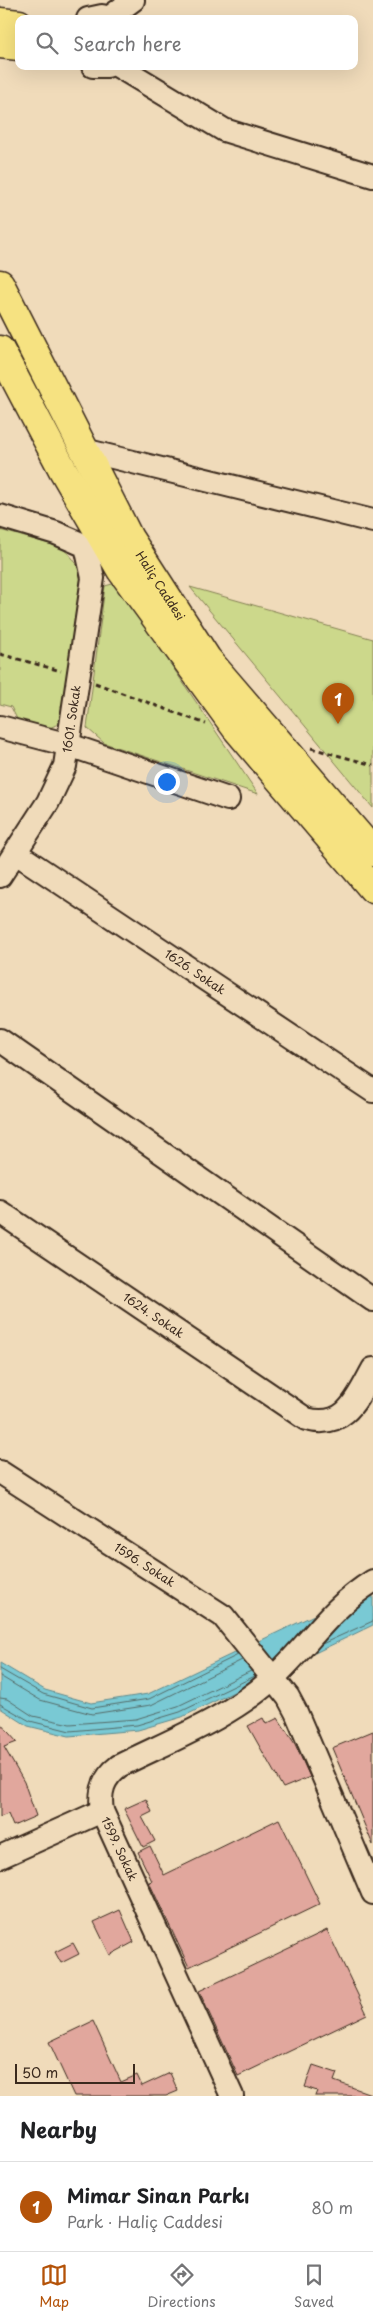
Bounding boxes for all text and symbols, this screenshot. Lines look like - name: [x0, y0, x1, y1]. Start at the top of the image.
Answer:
- search box: [15, 15, 358, 70]
- icon: search: [33, 29, 61, 57]
- text: Search here: [73, 29, 182, 57]
- street label: Haliç Caddesi: [132, 547, 190, 624]
- pin: 1: [322, 683, 354, 724]
- street label: 1601. Sokak: [57, 684, 85, 754]
- your location: [154, 769, 180, 795]
- street label: 1626. Sokak: [161, 944, 230, 999]
- street label: 1624. Sokak: [120, 1288, 188, 1342]
- street label: 1596. Sokak: [111, 1538, 179, 1591]
- street label: 1599. Sokak: [97, 1813, 143, 1884]
- scale bar: [15, 2061, 135, 2084]
- text: 50 m: [22, 2062, 58, 2083]
- text: Nearby: [20, 2113, 97, 2145]
- text: Mimar Sinan Parkı: [67, 2181, 249, 2209]
- text: 1: [32, 2195, 40, 2219]
- text: 80 m: [311, 2195, 353, 2219]
- text: Park · Haliç Caddesi: [67, 2209, 223, 2233]
- tab: Map: [39, 2261, 69, 2312]
- tab: Directions: [148, 2261, 216, 2312]
- tab: Saved: [294, 2261, 334, 2312]

